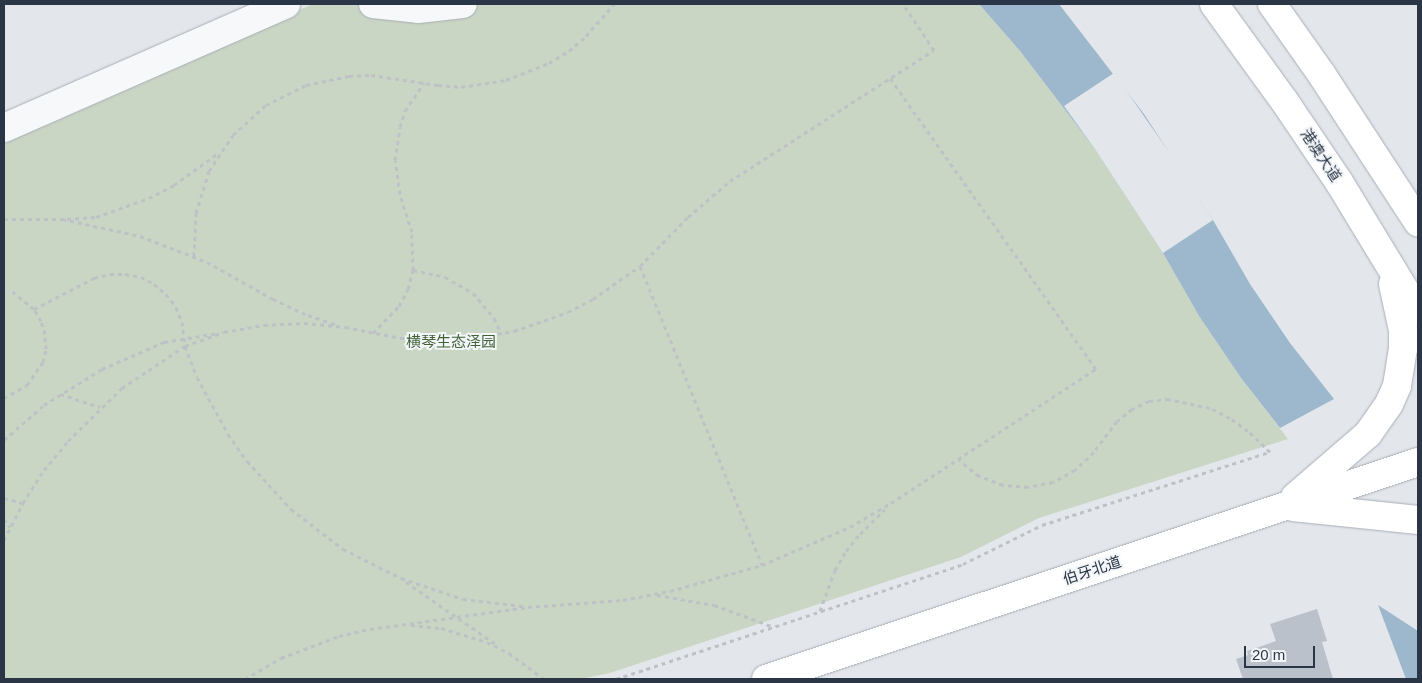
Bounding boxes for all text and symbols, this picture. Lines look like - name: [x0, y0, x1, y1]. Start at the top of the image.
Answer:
- street label: 港澳大道: [1297, 125, 1345, 185]
- park label: 横琴生态泽园: [406, 333, 496, 351]
- street label: 伯牙北道: [1061, 552, 1123, 588]
- scale bar: [1247, 636, 1318, 668]
- text: 20 m: [1252, 646, 1285, 663]

